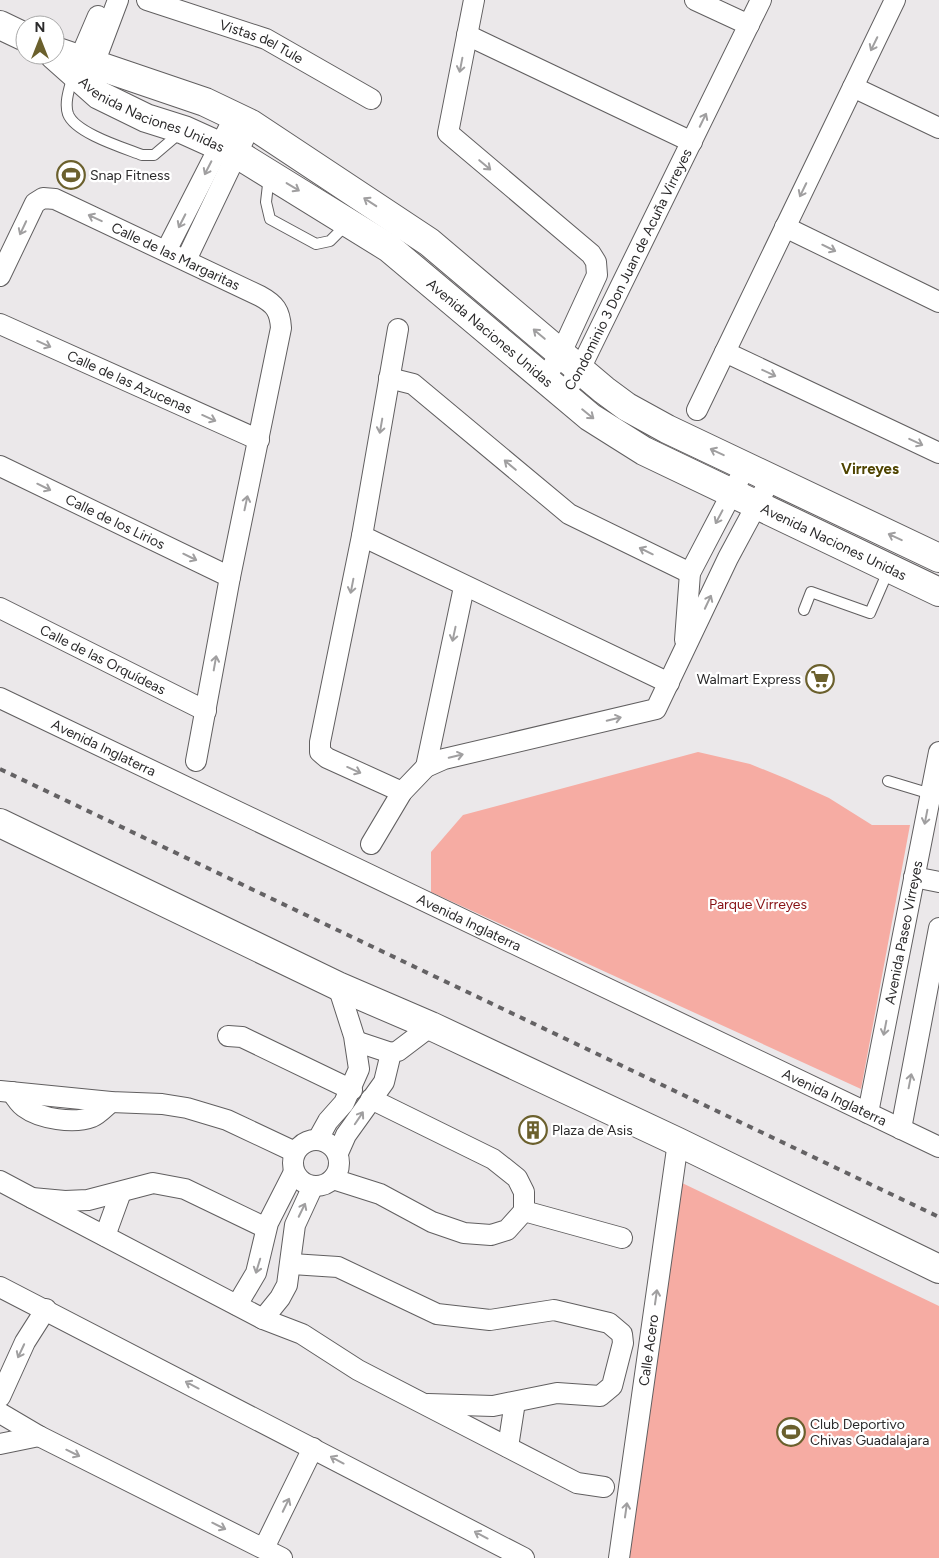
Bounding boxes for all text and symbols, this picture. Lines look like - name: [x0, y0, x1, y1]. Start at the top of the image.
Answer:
- north arrow: [15, 15, 65, 65]
- street label: Vistas del Tule: [218, 16, 307, 67]
- text: N: [35, 19, 45, 36]
- one-way arrow: [868, 36, 878, 51]
- one-way arrow: [456, 57, 466, 73]
- street label: Avenida Naciones Unidas: [76, 73, 227, 156]
- one-way arrow: [698, 113, 708, 128]
- street label: Condominio 3 Don Juan de Acuña Virreyes: [561, 146, 695, 393]
- one-way arrow: [479, 159, 492, 170]
- sports icon: Snap Fitness: [56, 160, 86, 190]
- one-way arrow: [203, 160, 212, 175]
- place label: Snap Fitness: [90, 167, 170, 184]
- one-way arrow: [286, 182, 300, 192]
- one-way arrow: [798, 182, 807, 197]
- one-way arrow: [363, 197, 377, 207]
- one-way arrow: [88, 213, 103, 222]
- one-way arrow: [177, 213, 186, 228]
- street label: Calle de las Margaritas: [109, 218, 243, 294]
- one-way arrow: [18, 220, 27, 235]
- one-way arrow: [821, 244, 836, 253]
- street label: Avenida Naciones Unidas: [423, 275, 556, 391]
- one-way arrow: [532, 329, 545, 340]
- one-way arrow: [36, 339, 51, 349]
- street label: Calle de las Azucenas: [65, 347, 195, 417]
- one-way arrow: [761, 369, 776, 378]
- one-way arrow: [581, 409, 594, 420]
- one-way arrow: [201, 413, 216, 423]
- one-way arrow: [375, 417, 385, 433]
- one-way arrow: [908, 438, 923, 448]
- one-way arrow: [710, 447, 725, 457]
- one-way arrow: [503, 459, 516, 470]
- district label: Virreyes: [841, 460, 899, 478]
- one-way arrow: [36, 483, 51, 492]
- street label: Calle de los Lirios: [63, 490, 168, 553]
- one-way arrow: [242, 495, 251, 511]
- street label: Avenida Naciones Unidas: [758, 500, 909, 584]
- one-way arrow: [714, 510, 724, 525]
- one-way arrow: [888, 532, 903, 541]
- one-way arrow: [639, 546, 654, 556]
- one-way arrow: [182, 553, 197, 563]
- one-way arrow: [347, 577, 356, 593]
- one-way arrow: [703, 595, 713, 610]
- street label: Calle de las Orquídeas: [37, 621, 169, 698]
- one-way arrow: [449, 626, 458, 642]
- one-way arrow: [211, 655, 220, 671]
- supermarket icon: Walmart Express: [805, 664, 835, 694]
- place label: Walmart Express: [697, 671, 801, 688]
- one-way arrow: [606, 714, 622, 723]
- street label: Avenida Inglaterra: [49, 715, 159, 780]
- one-way arrow: [447, 751, 463, 760]
- one-way arrow: [346, 766, 361, 776]
- one-way arrow: [921, 808, 931, 824]
- street label: Avenida Paseo Virreyes: [881, 859, 926, 1006]
- street label: Avenida Inglaterra: [414, 890, 524, 954]
- park label: Parque Virreyes: [709, 896, 807, 913]
- one-way arrow: [880, 1019, 889, 1035]
- street label: Avenida Inglaterra: [780, 1065, 889, 1129]
- one-way arrow: [906, 1073, 916, 1089]
- one-way arrow: [354, 1111, 364, 1125]
- building icon: Plaza de Asis: [518, 1115, 548, 1145]
- place label: Plaza de Asis: [552, 1122, 633, 1139]
- one-way arrow: [298, 1203, 307, 1218]
- one-way arrow: [253, 1257, 263, 1273]
- one-way arrow: [652, 1289, 662, 1305]
- street label: Calle Acero: [635, 1313, 662, 1387]
- one-way arrow: [16, 1343, 26, 1358]
- one-way arrow: [185, 1380, 200, 1390]
- place label: Club Deportivo Chivas Guadalajara: [810, 1416, 929, 1449]
- sports icon: Club Deportivo Chivas Guadalajara: [776, 1417, 806, 1447]
- one-way arrow: [65, 1449, 80, 1458]
- one-way arrow: [329, 1455, 344, 1465]
- one-way arrow: [281, 1497, 291, 1512]
- one-way arrow: [621, 1502, 631, 1518]
- one-way arrow: [211, 1521, 226, 1531]
- one-way arrow: [474, 1530, 488, 1540]

